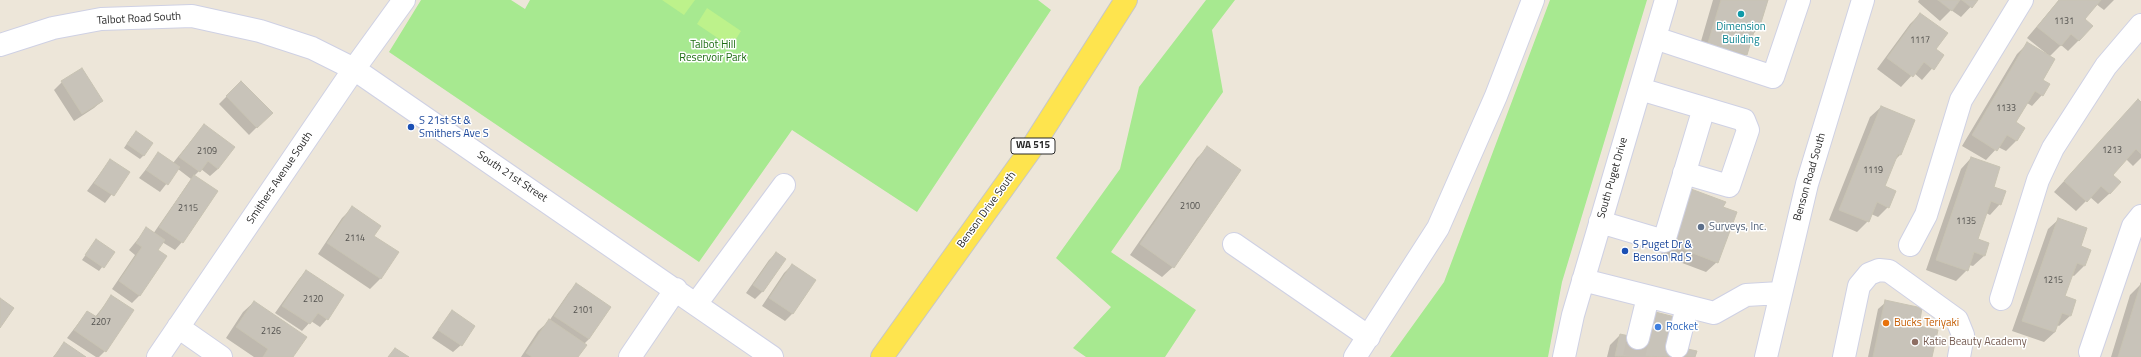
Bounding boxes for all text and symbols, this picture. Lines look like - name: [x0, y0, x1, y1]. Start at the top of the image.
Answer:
- marker: Dimension Building: [1736, 9, 1746, 19]
- street label: Talbot Road South: [97, 10, 181, 28]
- house number: 1131: [2054, 17, 2074, 27]
- place label: Dimension Building: [1716, 20, 1766, 46]
- house number: 1117: [1910, 36, 1930, 46]
- park label: Talbot Hill Reservoir Park: [679, 38, 747, 64]
- house number: 1133: [1996, 104, 2016, 114]
- place label: S 21st St & Smithers Ave S: [419, 114, 489, 140]
- marker: S 21st St & Smithers Ave S: [406, 122, 416, 132]
- street label: Smithers Avenue South: [244, 129, 316, 227]
- street label: Benson Road South: [1791, 131, 1829, 223]
- street label: South Puget Drive: [1595, 136, 1631, 220]
- road number: WA 515: [1011, 138, 1055, 154]
- house number: 1213: [2102, 146, 2122, 156]
- house number: 2109: [197, 147, 217, 157]
- street label: South 21st Street: [474, 149, 550, 205]
- house number: 1119: [1863, 166, 1883, 176]
- street label: Benson Drive South: [955, 169, 1019, 251]
- house number: 2100: [1180, 202, 1200, 212]
- house number: 2115: [178, 204, 198, 214]
- house number: 1135: [1956, 217, 1976, 227]
- place label: Surveys, Inc.: [1709, 220, 1766, 234]
- marker: Surveys, Inc.: [1696, 222, 1706, 232]
- house number: 2114: [345, 234, 365, 244]
- place label: S Puget Dr & Benson Rd S: [1633, 238, 1692, 264]
- marker: S Puget Dr & Benson Rd S: [1620, 246, 1630, 256]
- house number: 1215: [2043, 276, 2063, 286]
- house number: 2120: [303, 295, 323, 305]
- house number: 2101: [573, 306, 593, 316]
- place label: Bucks Teriyaki: [1894, 316, 1959, 330]
- house number: 2207: [91, 318, 111, 328]
- marker: Bucks Teriyaki: [1881, 318, 1891, 328]
- place label: Rocket: [1666, 320, 1698, 334]
- marker: Rocket: [1653, 322, 1663, 332]
- house number: 2126: [261, 327, 281, 337]
- place label: Katie Beauty Academy: [1923, 335, 2027, 349]
- marker: Katie Beauty Academy: [1910, 337, 1920, 347]

